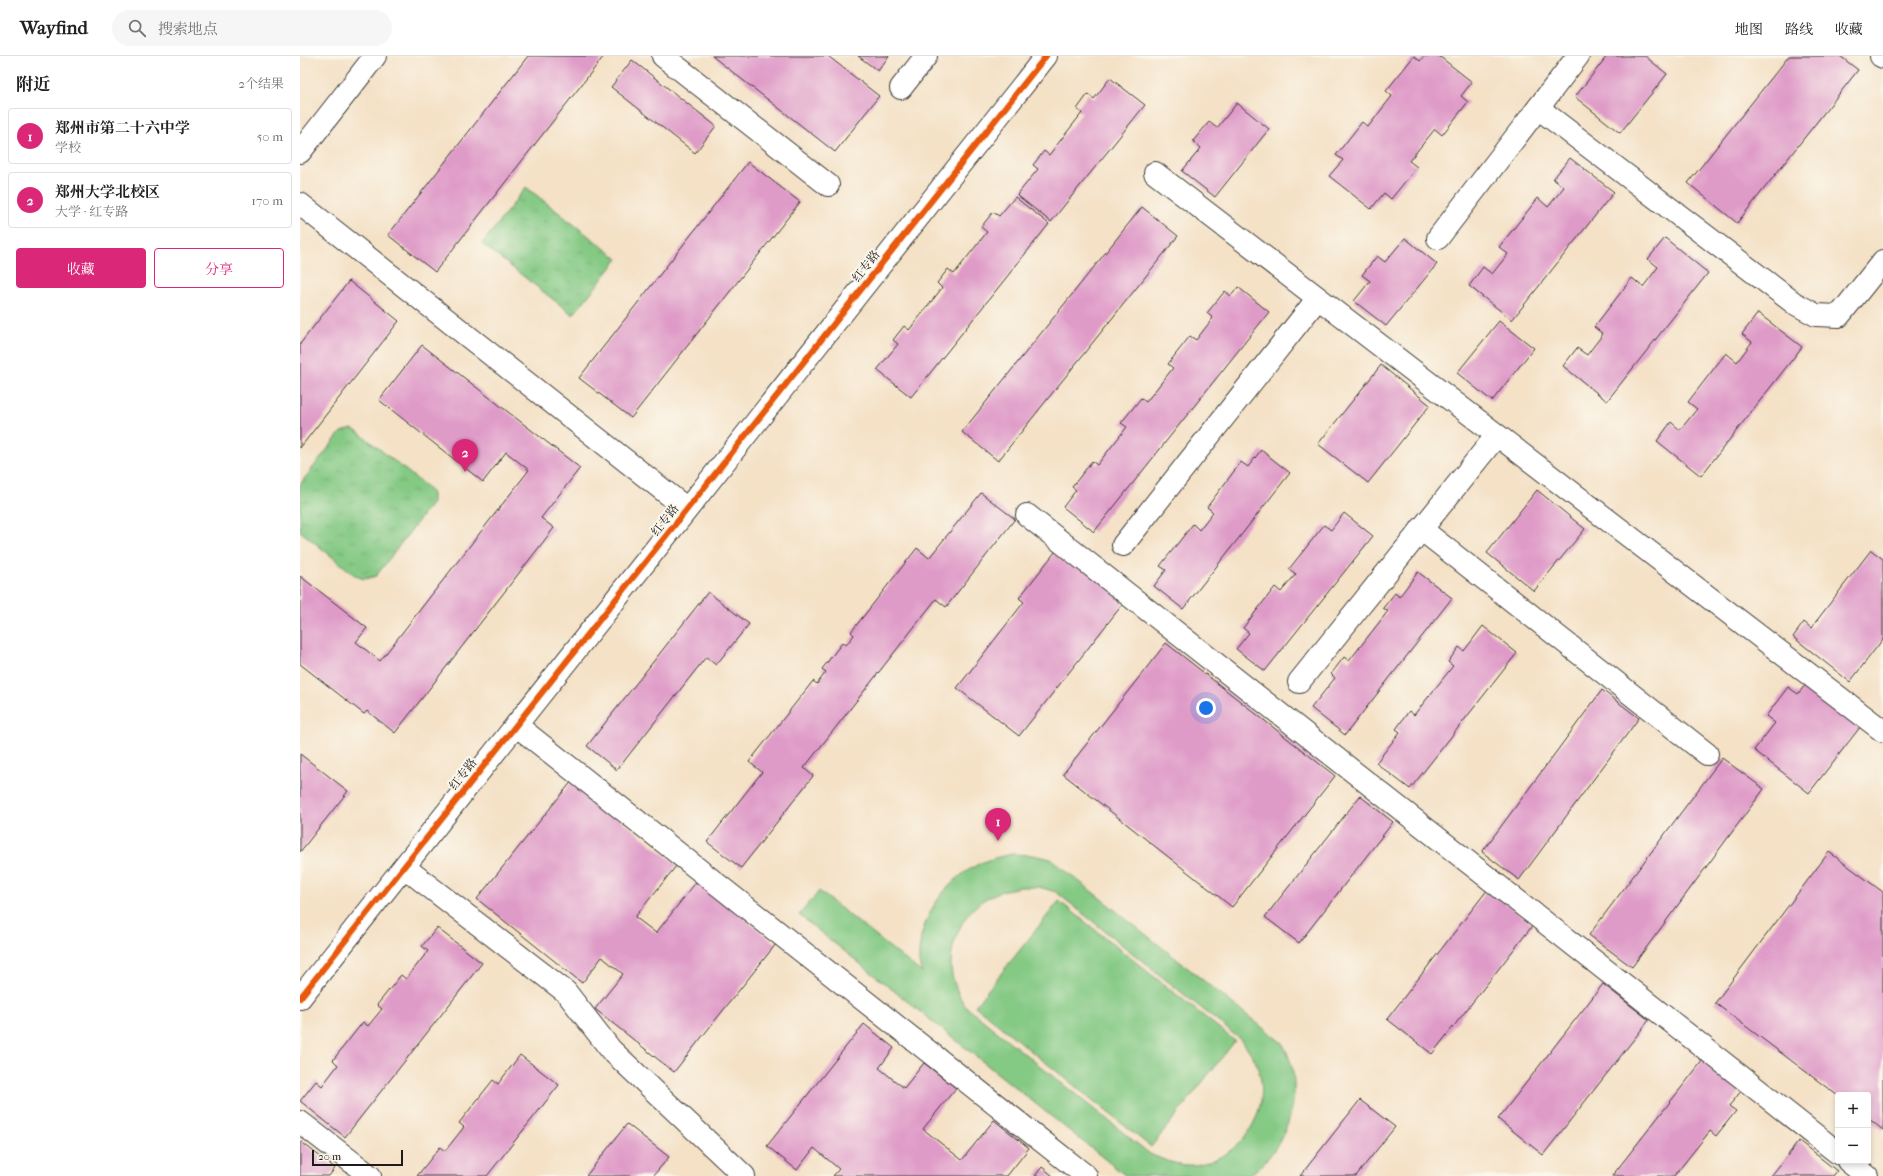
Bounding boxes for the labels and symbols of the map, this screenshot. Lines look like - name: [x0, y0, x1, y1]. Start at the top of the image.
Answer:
- street label: 红专路: [849, 248, 883, 284]
- pin: 2: [452, 439, 478, 472]
- street label: 红专路: [648, 502, 682, 538]
- your location: [1196, 698, 1216, 718]
- street label: 红专路: [446, 756, 480, 792]
- pin: 1: [985, 808, 1011, 841]
- scale bar: [312, 1148, 403, 1167]

